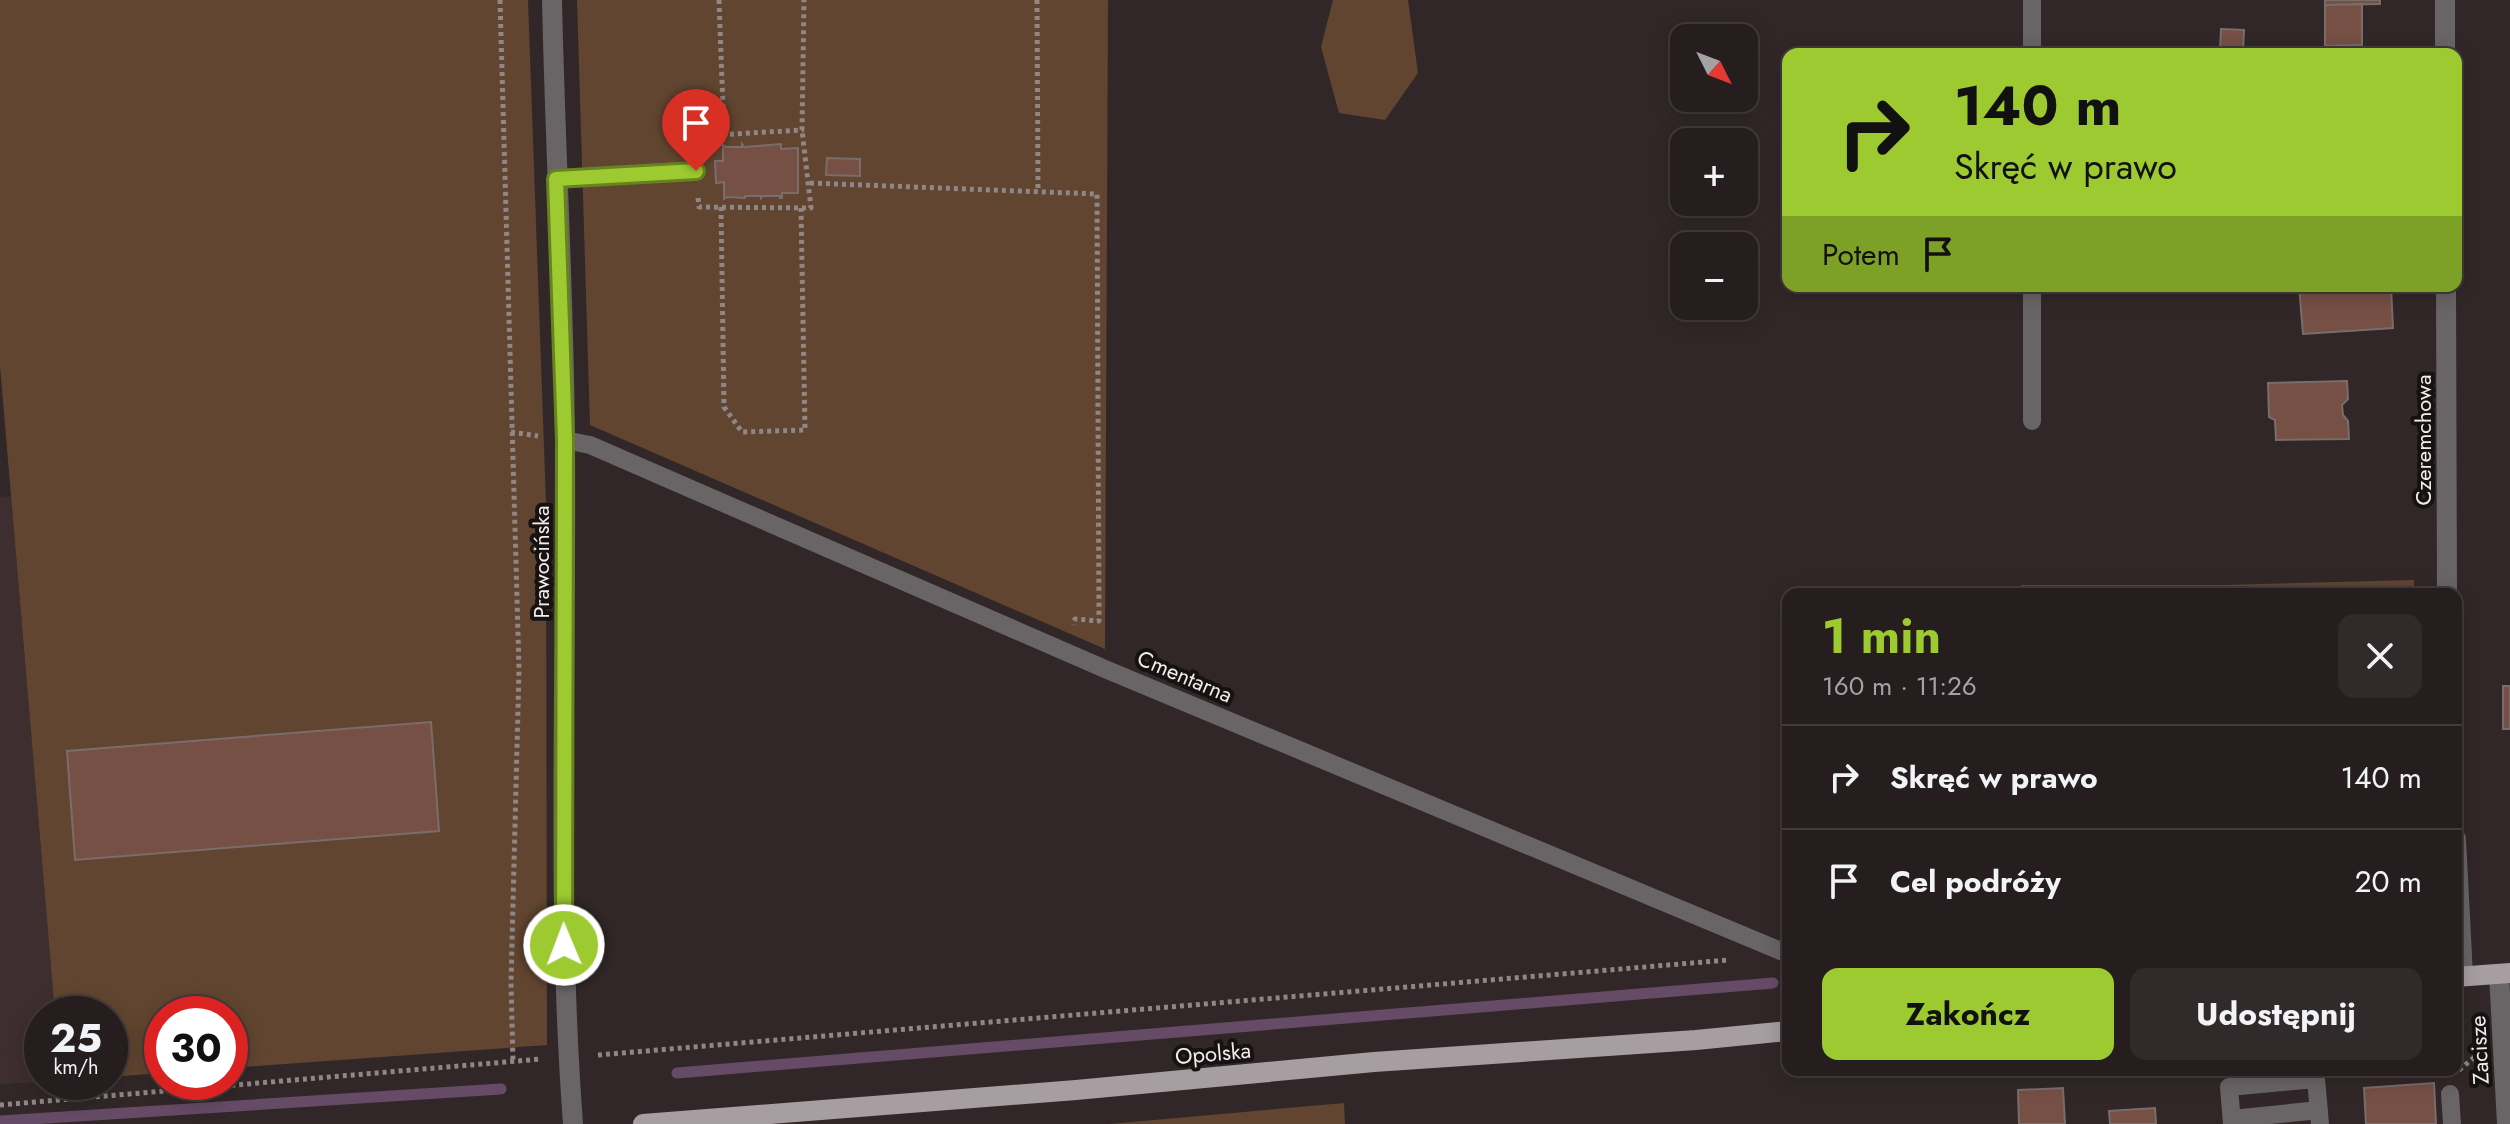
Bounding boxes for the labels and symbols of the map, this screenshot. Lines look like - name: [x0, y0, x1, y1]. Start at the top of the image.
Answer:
- north arrow: [1670, 24, 1758, 112]
- pin: [662, 89, 730, 171]
- street label: Czeremchowa: [2407, 374, 2439, 506]
- street label: Prawocińska: [525, 505, 557, 619]
- street label: Cmentarna: [1132, 642, 1238, 710]
- position arrow: [522, 903, 606, 987]
- speed limit sign: 30: [144, 996, 248, 1100]
- street label: Zacisze: [2461, 1015, 2497, 1085]
- street label: Opolska: [1174, 1034, 1252, 1072]

